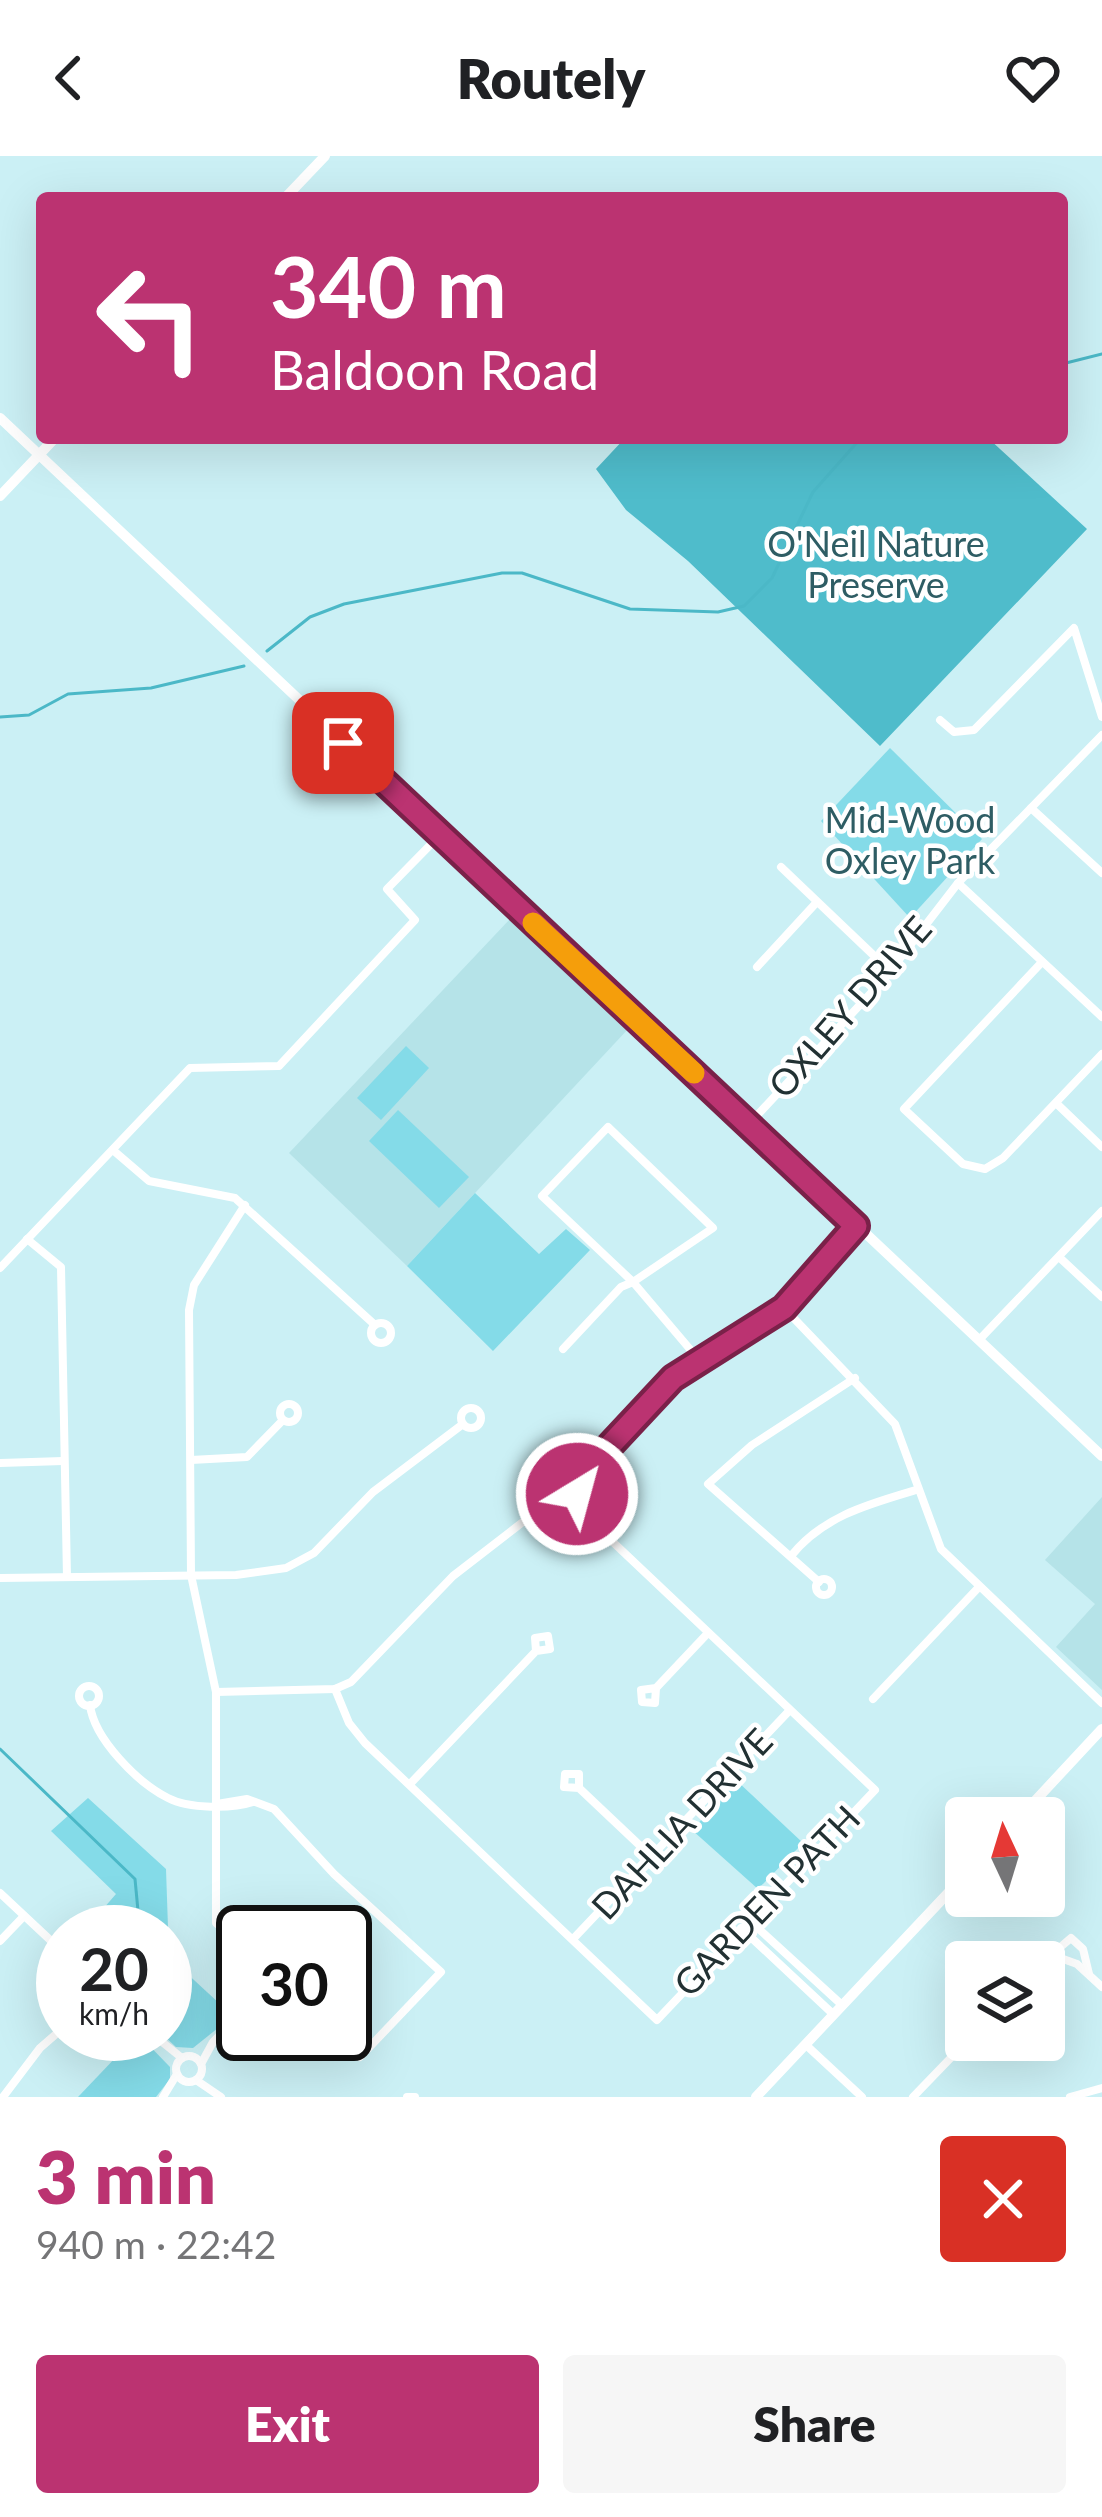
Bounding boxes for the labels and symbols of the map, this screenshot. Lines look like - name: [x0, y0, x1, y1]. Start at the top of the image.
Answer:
- park label: O'Neil Nature Preserve: [767, 521, 985, 606]
- pin: [292, 692, 394, 794]
- park label: Mid-Wood Oxley Park: [825, 797, 996, 882]
- street label: OXLEY DRIVE: [759, 907, 940, 1106]
- position arrow: [514, 1431, 640, 1557]
- street label: DAHLIA DRIVE: [582, 1719, 781, 1928]
- street label: GARDEN PATH: [664, 1796, 868, 2005]
- north arrow: [945, 1797, 1065, 1917]
- speed limit sign: 30: [216, 1905, 372, 2061]

